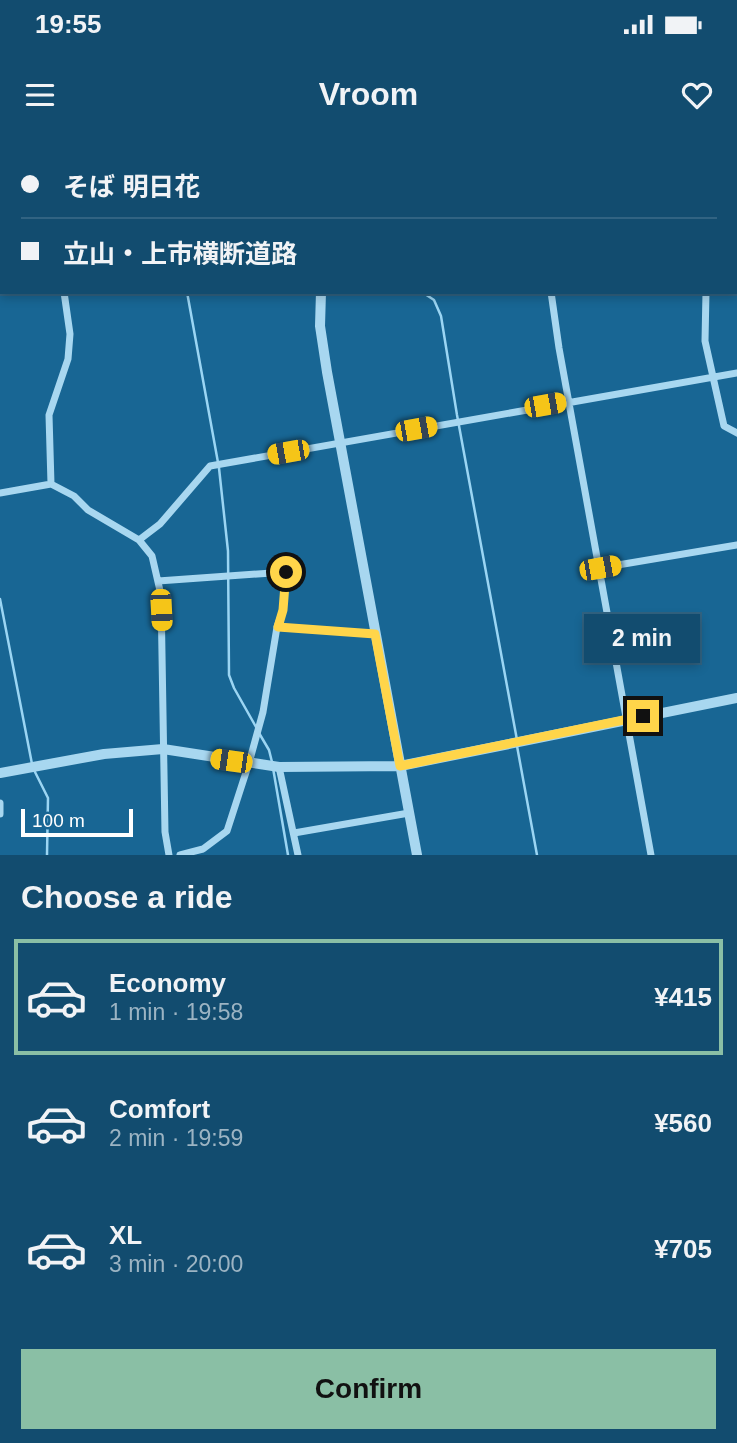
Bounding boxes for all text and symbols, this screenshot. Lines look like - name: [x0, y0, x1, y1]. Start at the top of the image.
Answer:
- text: 19:55: [35, 9, 102, 39]
- icon: menu: [21, 76, 59, 114]
- text: Vroom: [319, 76, 418, 112]
- icon: heart: [678, 76, 716, 114]
- text: そば 明日花: [63, 172, 200, 202]
- text: 立山・上市横断道路: [63, 239, 297, 269]
- car: [523, 391, 568, 419]
- car: [394, 415, 439, 443]
- car: [266, 438, 311, 466]
- car: [578, 554, 623, 582]
- route start: [270, 556, 302, 588]
- car: [150, 588, 173, 632]
- callout: 2 min: [585, 615, 701, 664]
- text: 2 min: [612, 625, 672, 651]
- route end: [627, 700, 659, 732]
- car: [209, 748, 254, 774]
- scale bar: [21, 806, 133, 838]
- text: 100 m: [32, 810, 85, 831]
- text: Choose a ride: [21, 879, 233, 915]
- icon: car: [25, 966, 88, 1029]
- text: Economy: [109, 968, 226, 998]
- text: ¥415: [654, 982, 712, 1012]
- text: 1 min · 19:58: [109, 999, 243, 1025]
- icon: car: [25, 1092, 88, 1155]
- text: Comfort: [109, 1094, 210, 1124]
- text: ¥560: [654, 1108, 712, 1138]
- text: 2 min · 19:59: [109, 1125, 243, 1151]
- icon: car: [25, 1218, 88, 1281]
- text: XL: [109, 1220, 142, 1250]
- text: ¥705: [654, 1234, 712, 1264]
- text: 3 min · 20:00: [109, 1251, 243, 1277]
- button: Confirm: [21, 1349, 716, 1429]

